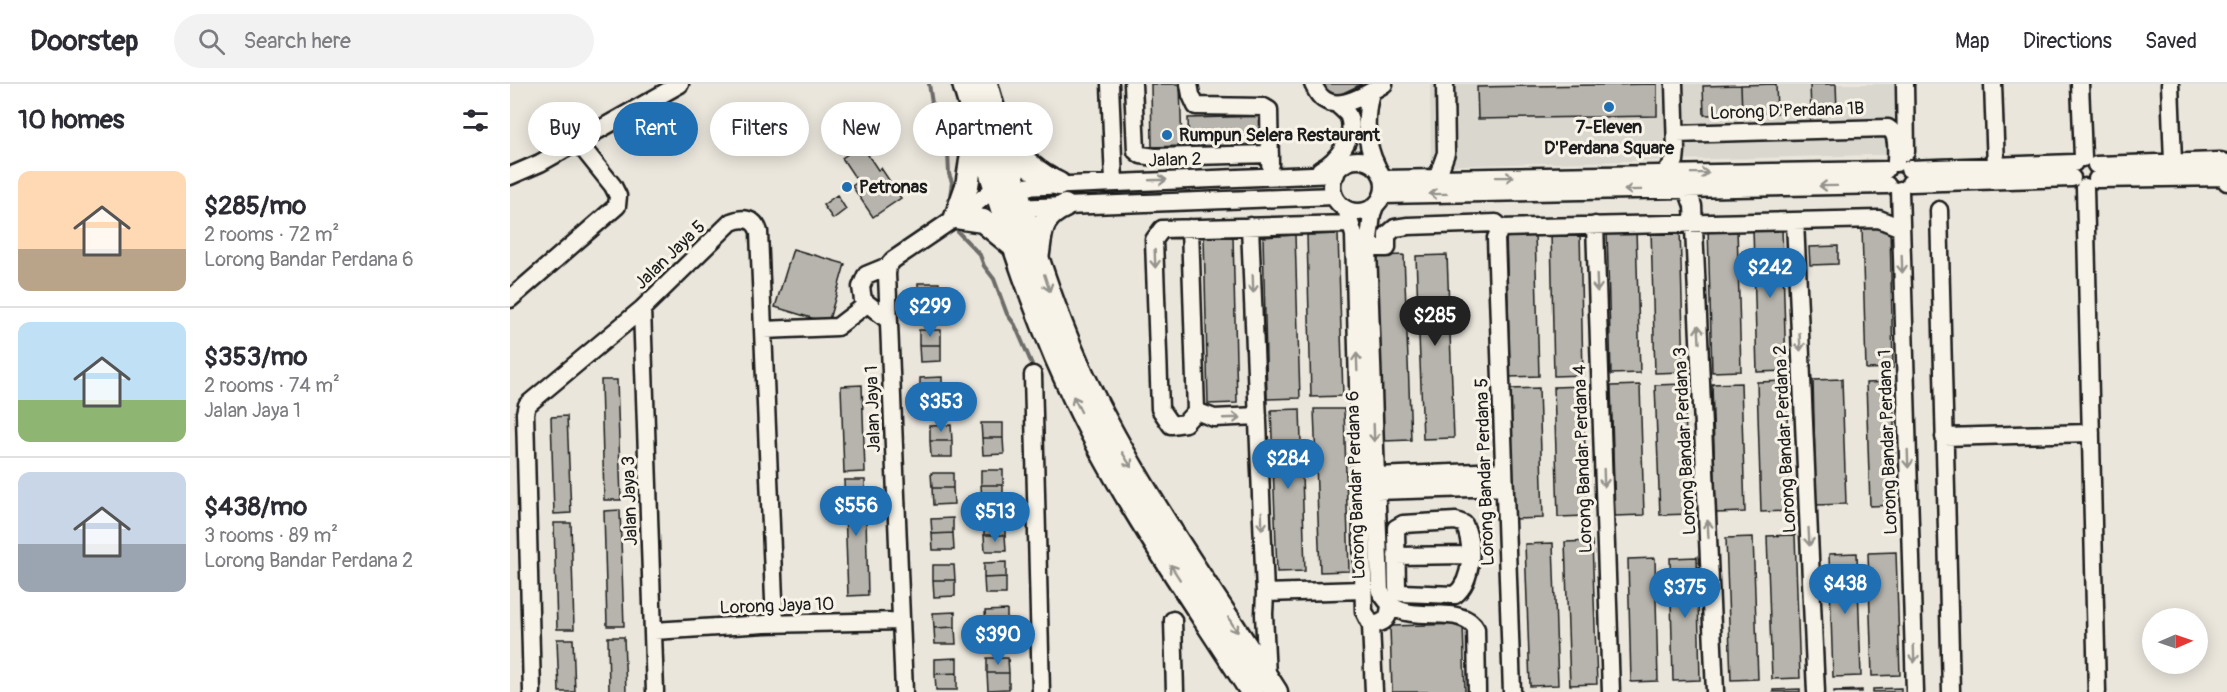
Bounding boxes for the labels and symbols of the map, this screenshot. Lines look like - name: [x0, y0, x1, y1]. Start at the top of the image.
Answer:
- street label: Lorong D'Perdana 1B: [1709, 97, 1865, 125]
- marker: 7-Eleven D'Perdana Square: [1602, 100, 1616, 114]
- place label: 7-Eleven D'Perdana Square: [1544, 116, 1675, 160]
- place label: Rumpun Selera Restaurant: [1179, 124, 1381, 147]
- marker: Rumpun Selera Restaurant: [1160, 128, 1174, 142]
- street label: Jalan 2: [1148, 148, 1202, 172]
- one-way arrow: [1689, 167, 1709, 179]
- one-way arrow: [1495, 171, 1515, 183]
- one-way arrow: [1148, 175, 1168, 186]
- place label: Petronas: [859, 176, 928, 199]
- marker: Petronas: [840, 180, 854, 194]
- one-way arrow: [1819, 180, 1839, 192]
- one-way arrow: [1624, 184, 1644, 195]
- one-way arrow: [1429, 188, 1449, 199]
- street label: Jalan Jaya 5: [630, 215, 710, 295]
- pin: $242: [1734, 248, 1806, 299]
- one-way arrow: [1149, 249, 1160, 269]
- one-way arrow: [1896, 253, 1908, 273]
- one-way arrow: [1591, 272, 1602, 292]
- one-way arrow: [1042, 273, 1053, 292]
- one-way arrow: [1247, 274, 1258, 294]
- pin: $299: [894, 287, 966, 338]
- pin: $285: [1399, 296, 1471, 347]
- one-way arrow: [1694, 324, 1705, 344]
- one-way arrow: [1795, 332, 1806, 352]
- street label: Lorong Bandar Perdana 2: [1769, 344, 1801, 534]
- street label: Lorong Bandar Perdana 3: [1669, 346, 1701, 536]
- street label: Lorong Bandar Perdana 1: [1873, 349, 1903, 535]
- one-way arrow: [1351, 353, 1363, 373]
- street label: Lorong Bandar Perdana 4: [1568, 364, 1598, 554]
- street label: Jalan Jaya 1: [860, 365, 886, 453]
- street label: Lorong Bandar Perdana 5: [1470, 378, 1500, 566]
- pin: $353: [905, 382, 977, 433]
- street label: Lorong Bandar Perdana 6: [1341, 390, 1371, 580]
- one-way arrow: [1071, 395, 1083, 413]
- one-way arrow: [1222, 412, 1242, 423]
- one-way arrow: [1368, 422, 1380, 442]
- pin: $284: [1252, 439, 1324, 490]
- one-way arrow: [1902, 448, 1914, 468]
- one-way arrow: [1121, 452, 1134, 469]
- street label: Jalan Jaya 3: [617, 456, 643, 546]
- one-way arrow: [1598, 467, 1609, 487]
- pin: $556: [820, 486, 892, 537]
- pin: $513: [959, 492, 1031, 543]
- one-way arrow: [1257, 511, 1268, 531]
- one-way arrow: [1703, 519, 1714, 539]
- one-way arrow: [1804, 526, 1815, 546]
- one-way arrow: [1169, 564, 1181, 581]
- pin: $438: [1809, 564, 1881, 615]
- pin: $375: [1649, 568, 1721, 619]
- street label: Lorong Jaya 10: [719, 593, 835, 619]
- north arrow: [2142, 608, 2208, 674]
- pin: $390: [962, 615, 1034, 666]
- one-way arrow: [1226, 616, 1239, 633]
- one-way arrow: [1908, 643, 1919, 663]

